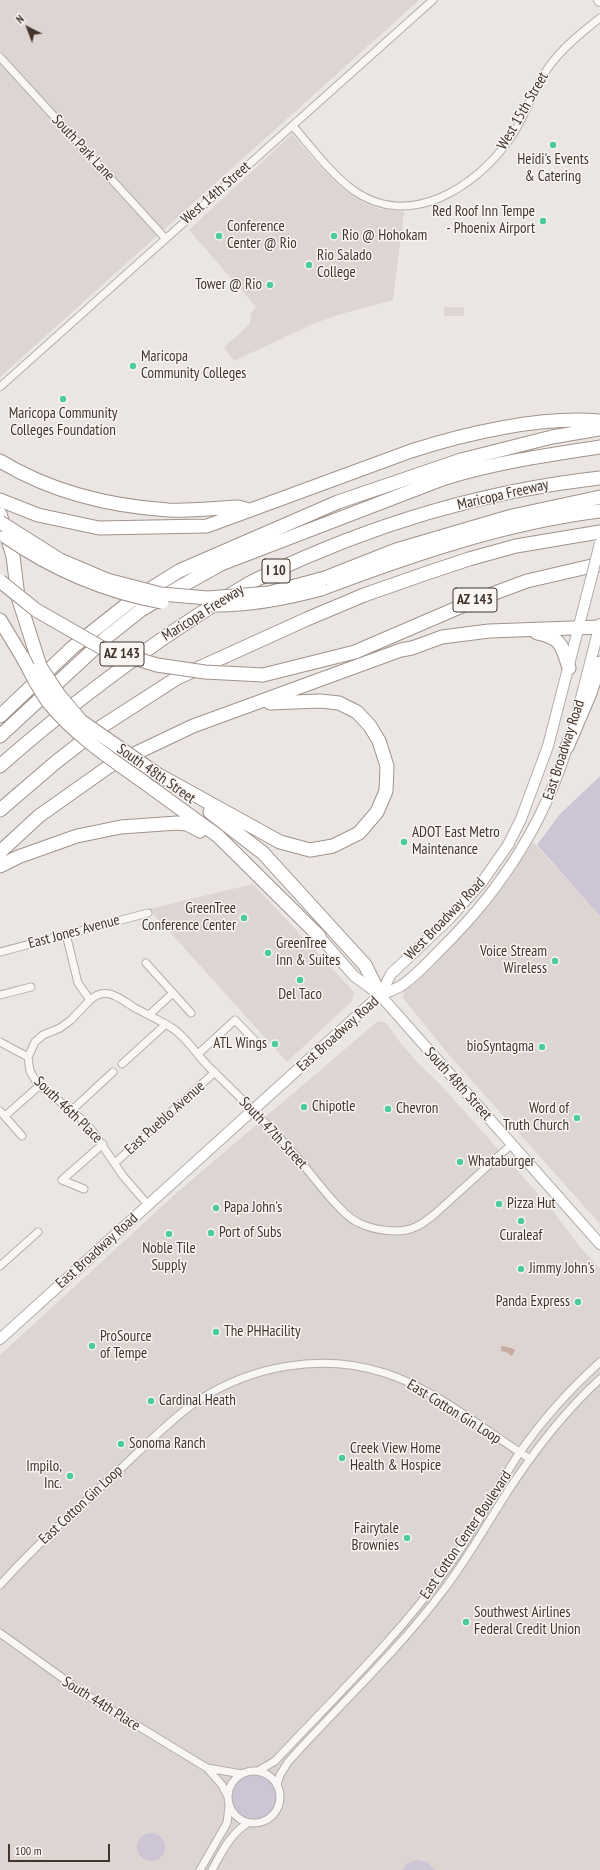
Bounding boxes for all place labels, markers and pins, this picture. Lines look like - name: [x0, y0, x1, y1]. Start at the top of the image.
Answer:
- marker: Heidi's Events & Catering: [548, 140, 558, 150]
- place label: Heidi's Events & Catering: [517, 151, 589, 186]
- place label: Red Roof Inn Tempe - Phoenix Airport: [432, 203, 535, 238]
- marker: Red Roof Inn Tempe - Phoenix Airport: [538, 216, 548, 226]
- place label: Conference Center @ Rio: [227, 218, 297, 253]
- place label: Rio @ Hohokam: [342, 227, 427, 245]
- marker: Conference Center @ Rio: [214, 231, 224, 241]
- marker: Rio @ Hohokam: [329, 231, 339, 241]
- place label: Rio Salado College: [317, 247, 372, 282]
- marker: Rio Salado College: [304, 260, 314, 270]
- place label: Tower @ Rio: [195, 276, 262, 294]
- marker: Tower @ Rio: [265, 280, 275, 290]
- place label: Maricopa Community Colleges: [141, 348, 246, 383]
- marker: Maricopa Community Colleges: [128, 361, 138, 371]
- marker: Maricopa Community Colleges Foundation: [58, 394, 68, 404]
- place label: Maricopa Community Colleges Foundation: [9, 405, 117, 440]
- place label: ADOT East Metro Maintenance: [412, 824, 500, 859]
- marker: ADOT East Metro Maintenance: [399, 837, 409, 847]
- place label: GreenTree Conference Center: [142, 900, 236, 935]
- marker: GreenTree Conference Center: [239, 913, 249, 923]
- place label: GreenTree Inn & Suites: [276, 935, 340, 970]
- place label: Voice Stream Wireless: [480, 943, 547, 978]
- marker: GreenTree Inn & Suites: [263, 948, 273, 958]
- marker: Voice Stream Wireless: [550, 956, 560, 966]
- marker: Del Taco: [295, 975, 305, 985]
- place label: Del Taco: [278, 986, 322, 1004]
- place label: ATL Wings: [213, 1035, 267, 1053]
- place label: bioSyntagma: [467, 1038, 534, 1056]
- marker: ATL Wings: [270, 1039, 280, 1049]
- marker: bioSyntagma: [537, 1042, 547, 1052]
- place label: Chipotle: [312, 1098, 356, 1116]
- place label: Chevron: [396, 1100, 438, 1118]
- place label: Word of Truth Church: [503, 1100, 569, 1135]
- marker: Chipotle: [299, 1102, 309, 1112]
- marker: Chevron: [383, 1104, 393, 1114]
- marker: Word of Truth Church: [572, 1113, 582, 1123]
- place label: Whataburger: [468, 1153, 535, 1171]
- marker: Whataburger: [455, 1157, 465, 1167]
- place label: Pizza Hut: [507, 1195, 556, 1213]
- place label: Papa John's: [224, 1199, 282, 1217]
- marker: Pizza Hut: [494, 1199, 504, 1209]
- marker: Papa John's: [211, 1203, 221, 1213]
- marker: Curaleaf: [516, 1216, 526, 1226]
- place label: Port of Subs: [219, 1224, 281, 1242]
- place label: Curaleaf: [500, 1227, 542, 1245]
- marker: Port of Subs: [206, 1228, 216, 1238]
- marker: Noble Tile Supply: [164, 1229, 174, 1239]
- place label: Noble Tile Supply: [142, 1240, 196, 1275]
- place label: Jimmy John's: [529, 1260, 595, 1278]
- marker: Jimmy John's: [516, 1264, 526, 1274]
- place label: Panda Express: [496, 1293, 570, 1311]
- marker: Panda Express: [573, 1297, 583, 1307]
- place label: The PHHacility: [224, 1323, 301, 1341]
- marker: The PHHacility: [211, 1327, 221, 1337]
- place label: ProSource of Tempe: [100, 1328, 152, 1363]
- marker: ProSource of Tempe: [87, 1341, 97, 1351]
- place label: Cardinal Heath: [159, 1392, 236, 1410]
- marker: Cardinal Heath: [146, 1396, 156, 1406]
- place label: Sonoma Ranch: [129, 1435, 206, 1453]
- marker: Sonoma Ranch: [116, 1439, 126, 1449]
- place label: Creek View Home Health & Hospice: [350, 1440, 441, 1475]
- marker: Creek View Home Health & Hospice: [337, 1453, 347, 1463]
- place label: Impilo, Inc.: [26, 1458, 62, 1493]
- marker: Impilo, Inc.: [65, 1471, 75, 1481]
- place label: Fairytale Brownies: [352, 1520, 399, 1555]
- marker: Fairytale Brownies: [402, 1533, 412, 1543]
- place label: Southwest Airlines Federal Credit Union: [474, 1604, 581, 1639]
- marker: Southwest Airlines Federal Credit Union: [461, 1617, 471, 1627]

